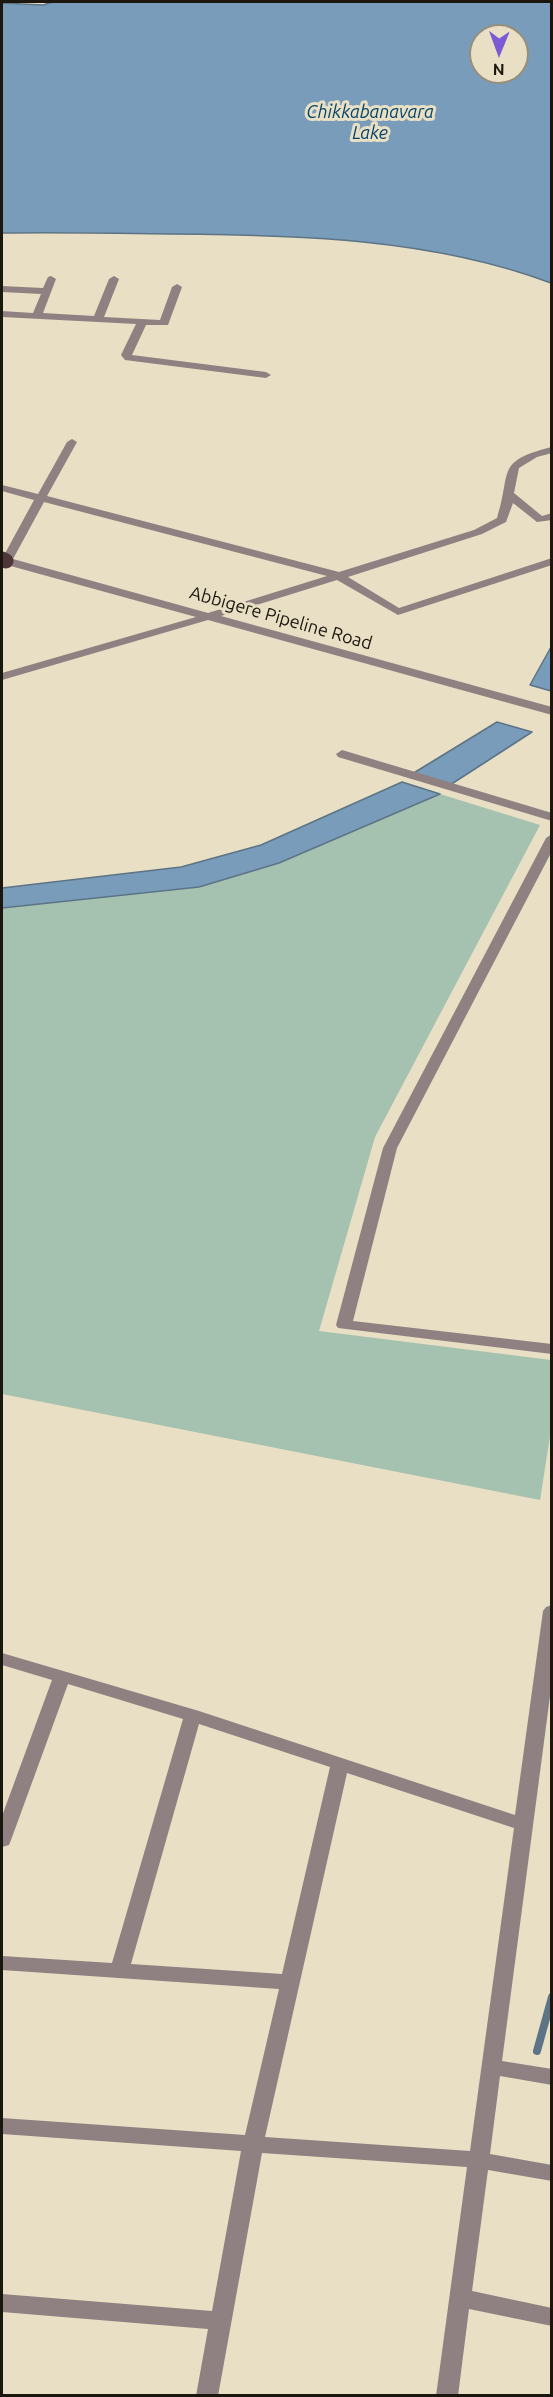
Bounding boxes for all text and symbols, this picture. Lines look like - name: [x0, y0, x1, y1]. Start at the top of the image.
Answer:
- north arrow: [469, 24, 529, 84]
- text: N: [493, 61, 505, 79]
- water label: Chikkabanavara Lake: [306, 101, 434, 144]
- street label: Abbigere Pipeline Road: [187, 582, 375, 654]

